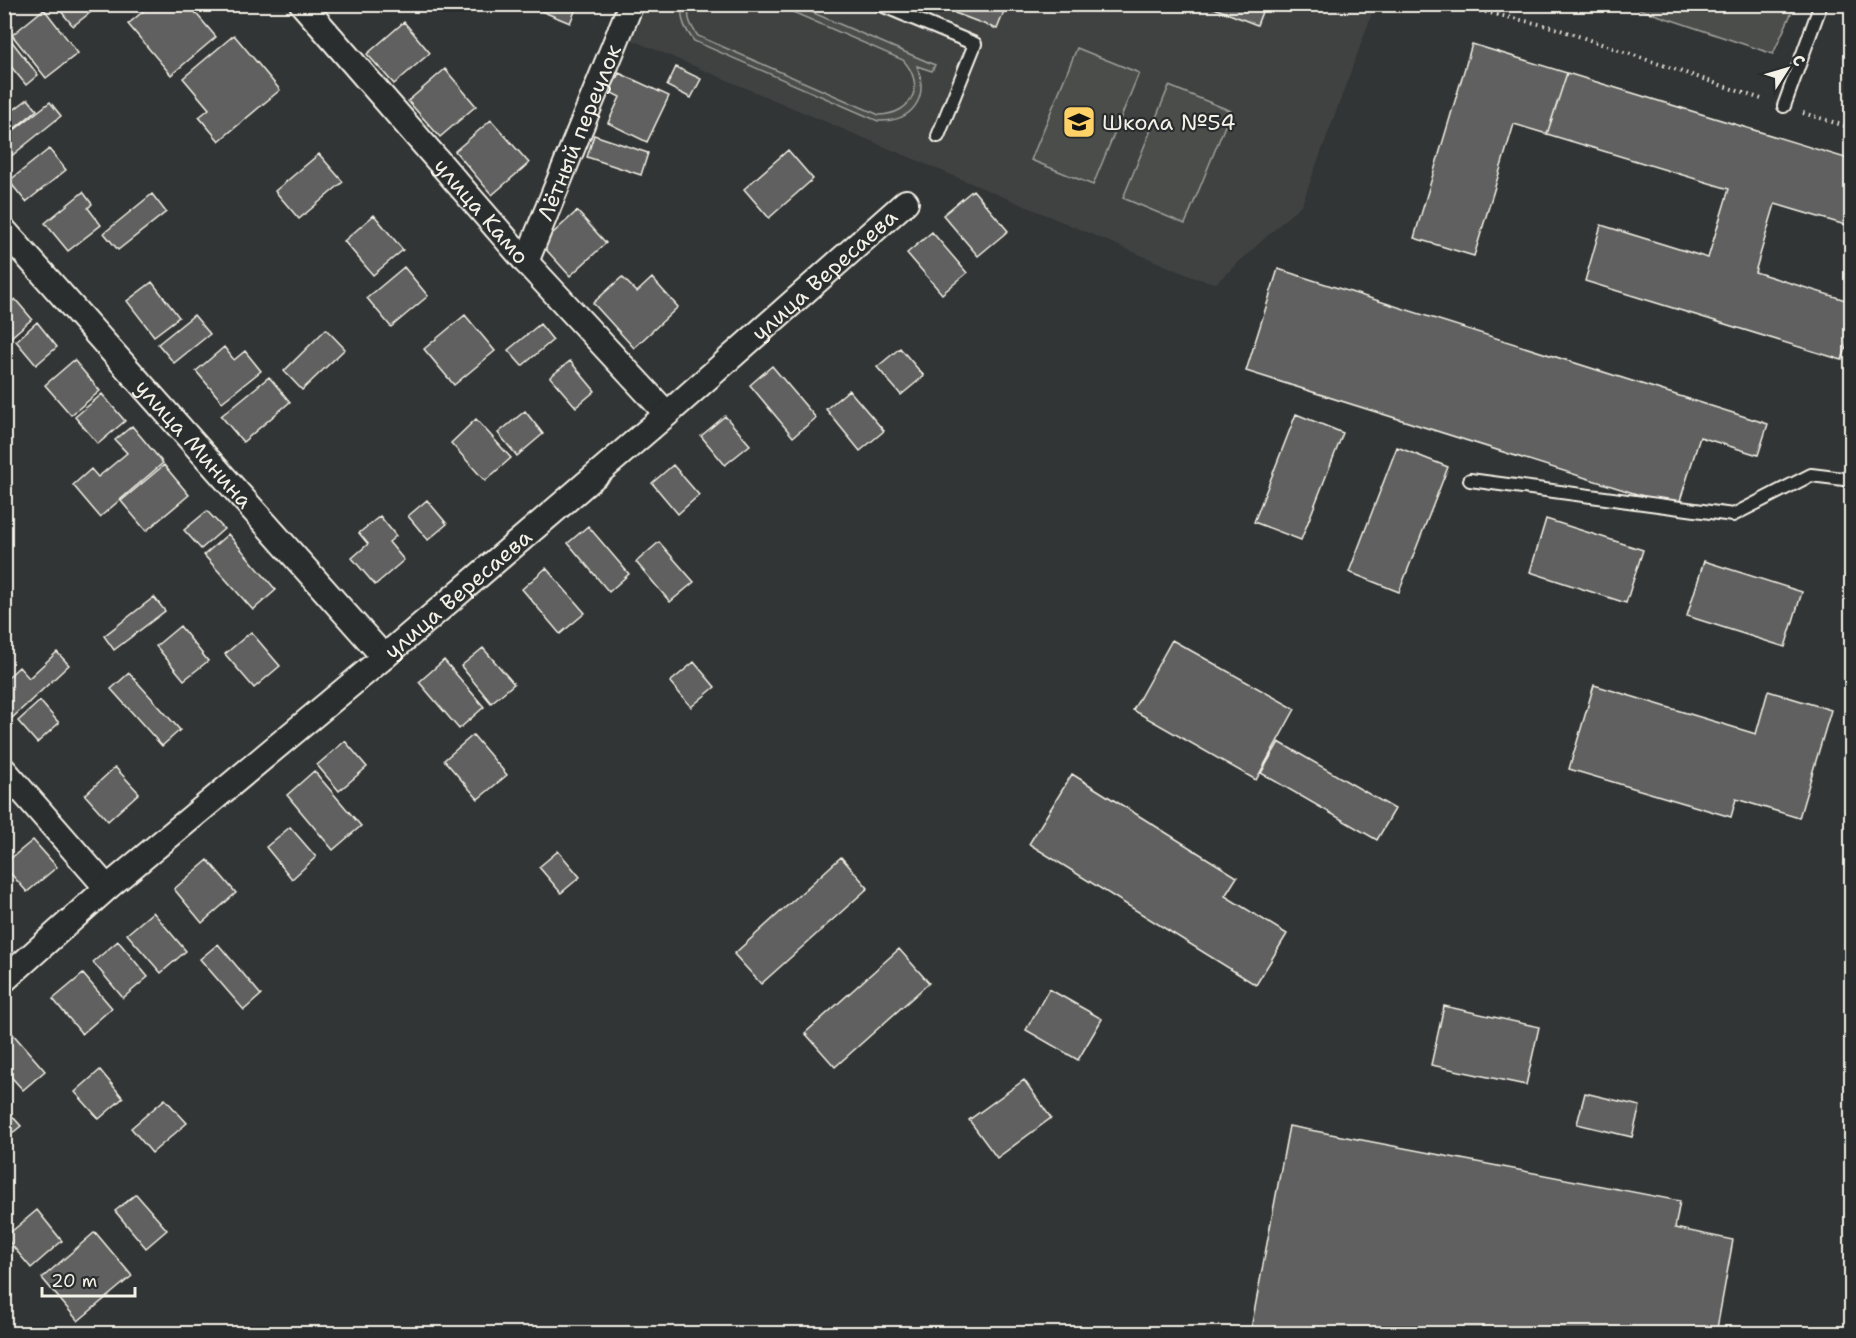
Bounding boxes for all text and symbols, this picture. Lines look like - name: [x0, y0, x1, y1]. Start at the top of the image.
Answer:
- north arrow: [1757, 39, 1817, 99]
- street label: Лётный переулок: [530, 40, 628, 225]
- text: С: [1787, 50, 1810, 71]
- school or university icon: Школа №54: [1061, 104, 1097, 140]
- place label: Школа №54: [1102, 108, 1236, 137]
- street label: улица Камо: [427, 152, 535, 270]
- street label: улица Вересаева: [746, 202, 904, 347]
- street label: улица Минина: [129, 373, 259, 515]
- street label: улица Вересаева: [378, 522, 538, 666]
- scale bar: [42, 1260, 135, 1298]
- text: 20 m: [51, 1269, 97, 1293]

